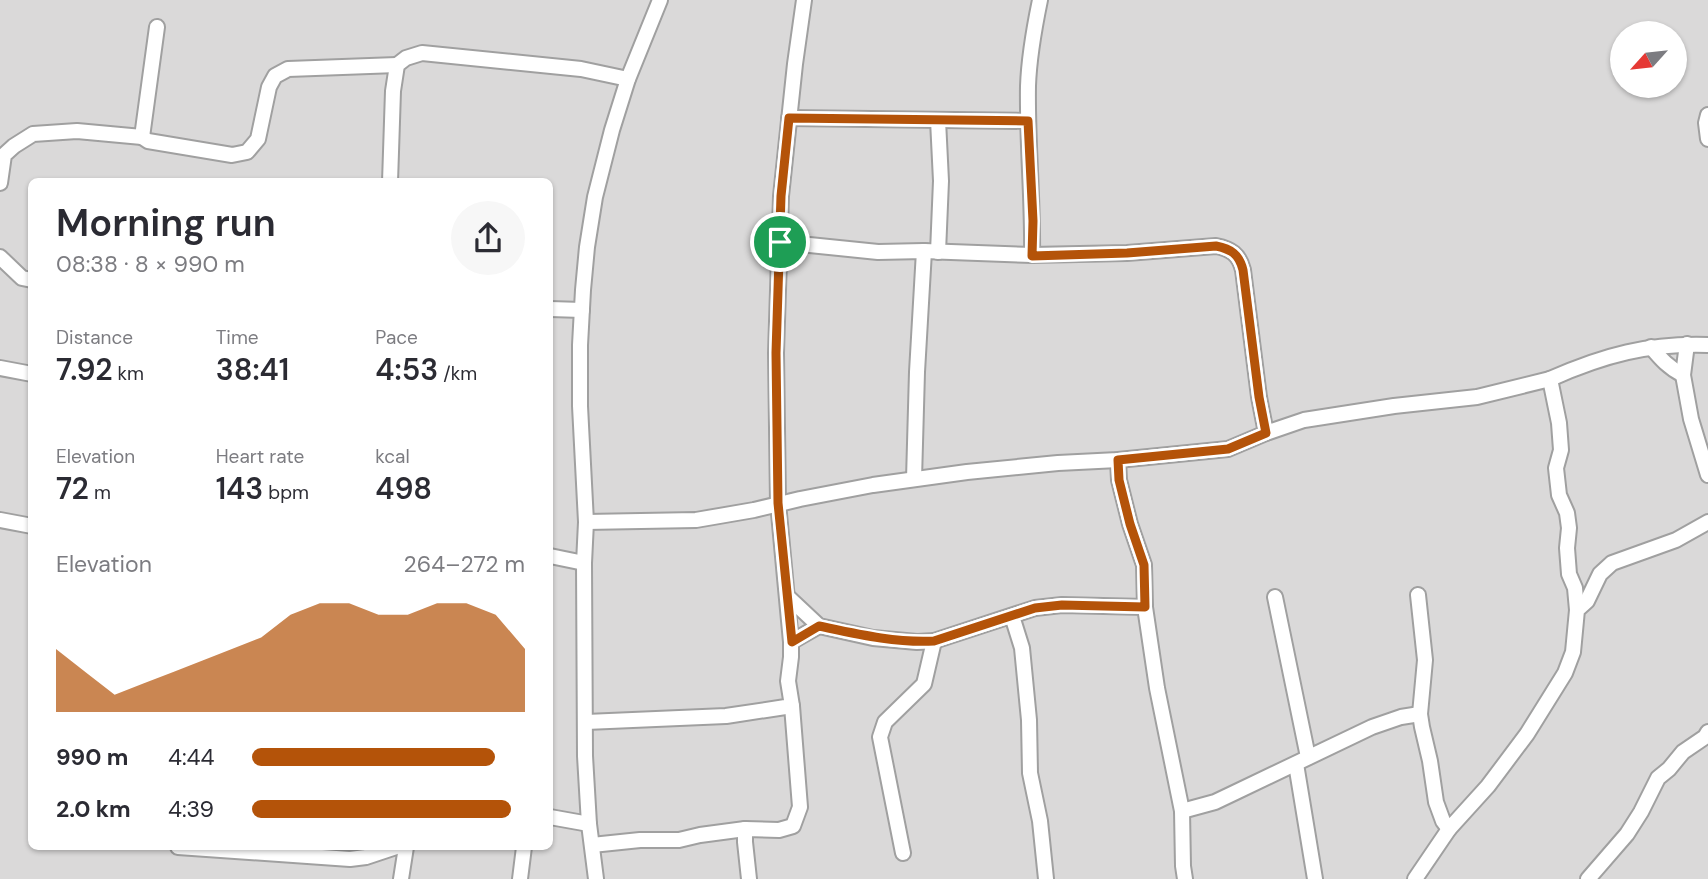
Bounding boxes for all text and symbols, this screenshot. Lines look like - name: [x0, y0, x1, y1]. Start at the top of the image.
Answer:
- north arrow: [1610, 21, 1687, 98]
- map controls: [1610, 21, 1687, 98]
- text: Morning run: [56, 198, 276, 248]
- button: share: [451, 201, 525, 275]
- pin: [750, 212, 810, 272]
- icon: arrive: [761, 223, 799, 261]
- text: 08:38 · 8 × 990 m: [56, 249, 245, 279]
- text: Distance: [56, 325, 133, 350]
- text: Time: [216, 325, 259, 350]
- text: Pace: [375, 325, 418, 350]
- text: 7.92: [56, 350, 112, 389]
- text: 38:41: [216, 350, 289, 389]
- text: 4:53: [375, 350, 438, 389]
- text: km: [112, 361, 144, 386]
- text: /km: [438, 361, 477, 386]
- text: Elevation: [56, 444, 135, 469]
- text: Heart rate: [216, 444, 304, 469]
- text: kcal: [375, 444, 410, 469]
- text: 72: [56, 469, 89, 508]
- text: 143: [216, 469, 263, 508]
- text: 498: [375, 469, 432, 508]
- text: m: [89, 480, 111, 505]
- text: bpm: [263, 480, 309, 505]
- text: Elevation: [56, 549, 152, 579]
- text: 264–272 m: [404, 549, 525, 579]
- text: 990 m: [56, 742, 128, 772]
- text: 4:44: [168, 742, 215, 772]
- text: 2.0 km: [56, 794, 131, 824]
- text: 4:39: [168, 794, 214, 824]

